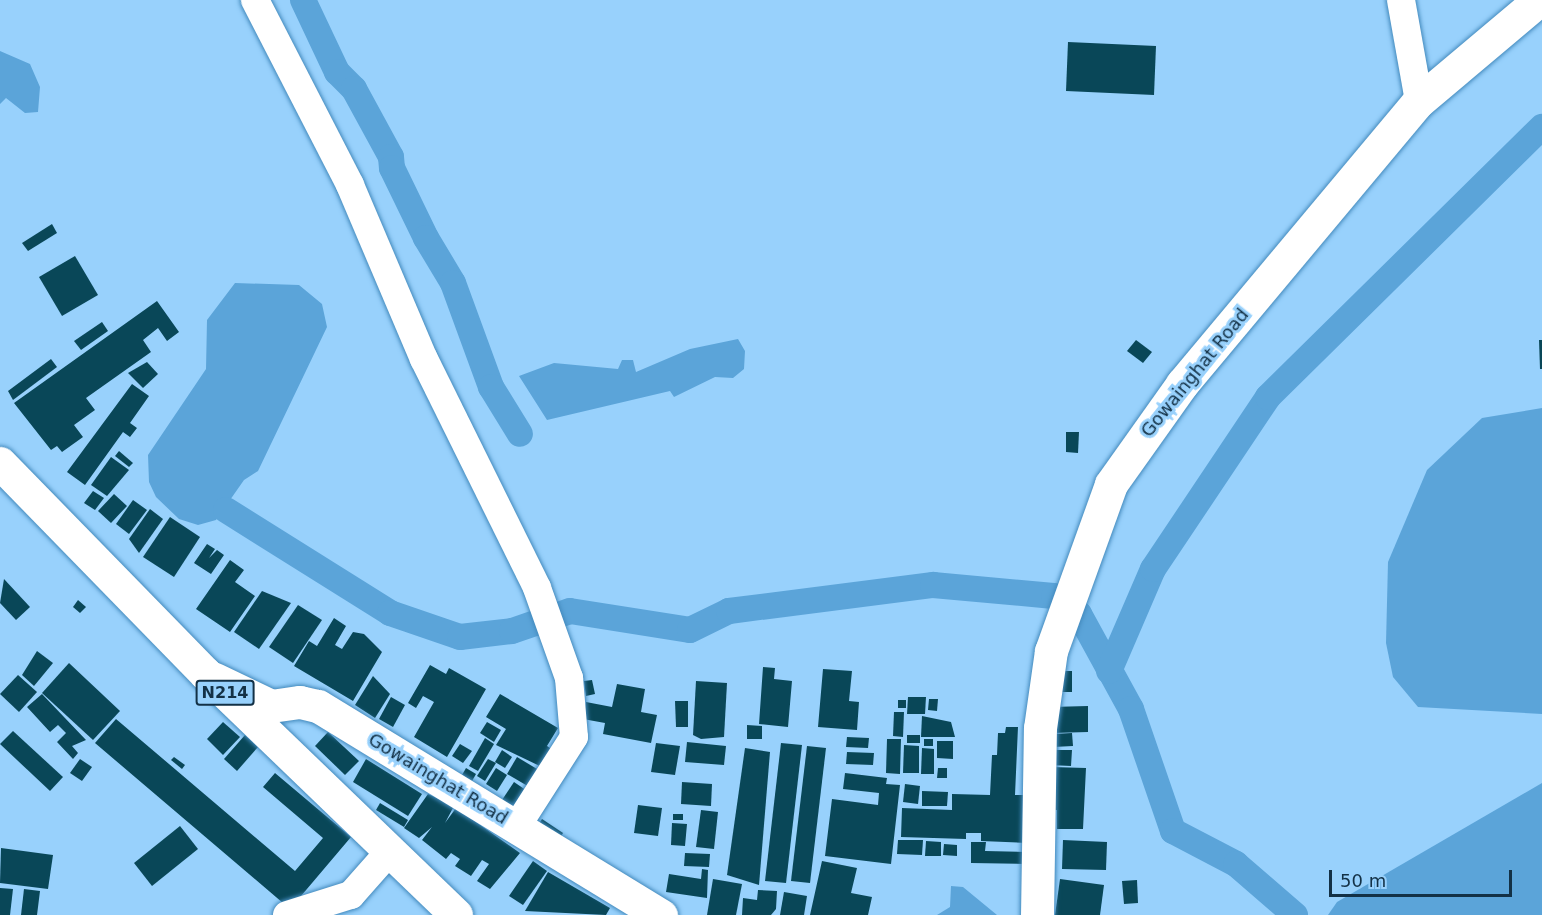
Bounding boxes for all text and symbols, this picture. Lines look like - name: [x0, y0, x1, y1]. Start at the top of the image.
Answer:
- street label: Gowainghat Road: [1137, 304, 1253, 442]
- road number: N214: [195, 680, 255, 706]
- street label: Gowainghat Road: [364, 729, 512, 829]
- scale bar: [1332, 858, 1515, 896]
- text: 50 m: [1340, 870, 1386, 891]

